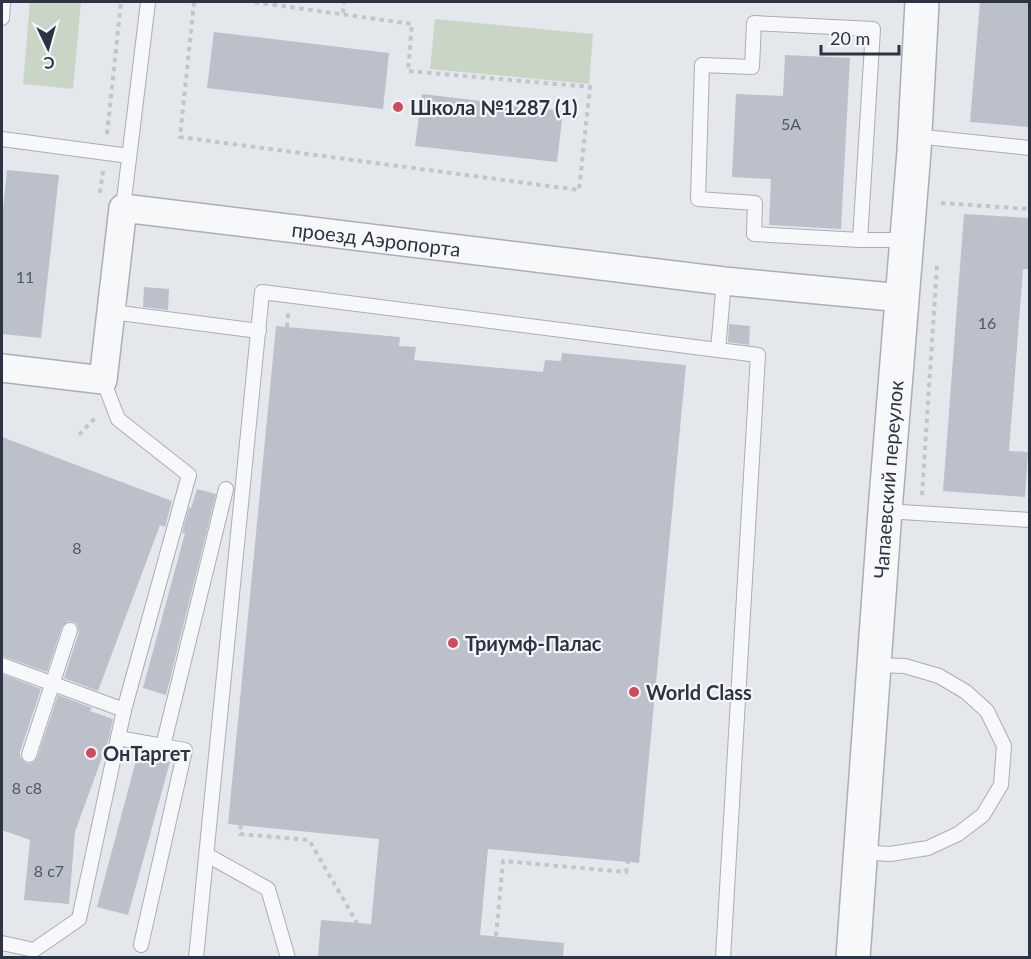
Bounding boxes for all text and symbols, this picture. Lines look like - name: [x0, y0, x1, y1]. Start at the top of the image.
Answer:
- north arrow: [18, 18, 78, 78]
- scale bar: [821, 18, 899, 56]
- text: 20 m: [830, 27, 870, 49]
- text: С: [43, 54, 55, 73]
- place label: Школа №1287 (1): [410, 95, 578, 119]
- marker: Школа №1287 (1): [391, 100, 405, 114]
- house number: 5А: [781, 114, 801, 133]
- street label: проезд Аэропорта: [290, 217, 462, 261]
- house number: 11: [16, 267, 34, 286]
- house number: 16: [978, 313, 996, 332]
- street label: Чапаевский переулок: [868, 379, 908, 579]
- house number: 8: [72, 538, 82, 557]
- place label: Триумф-Палас: [465, 631, 602, 655]
- marker: Триумф-Палас: [446, 636, 460, 650]
- place label: World Class: [646, 680, 752, 704]
- marker: World Class: [627, 685, 641, 699]
- place label: ОнТаргет: [103, 741, 191, 765]
- marker: ОнТаргет: [84, 746, 98, 760]
- house number: 8 с8: [12, 778, 42, 797]
- house number: 8 с7: [34, 861, 64, 880]

